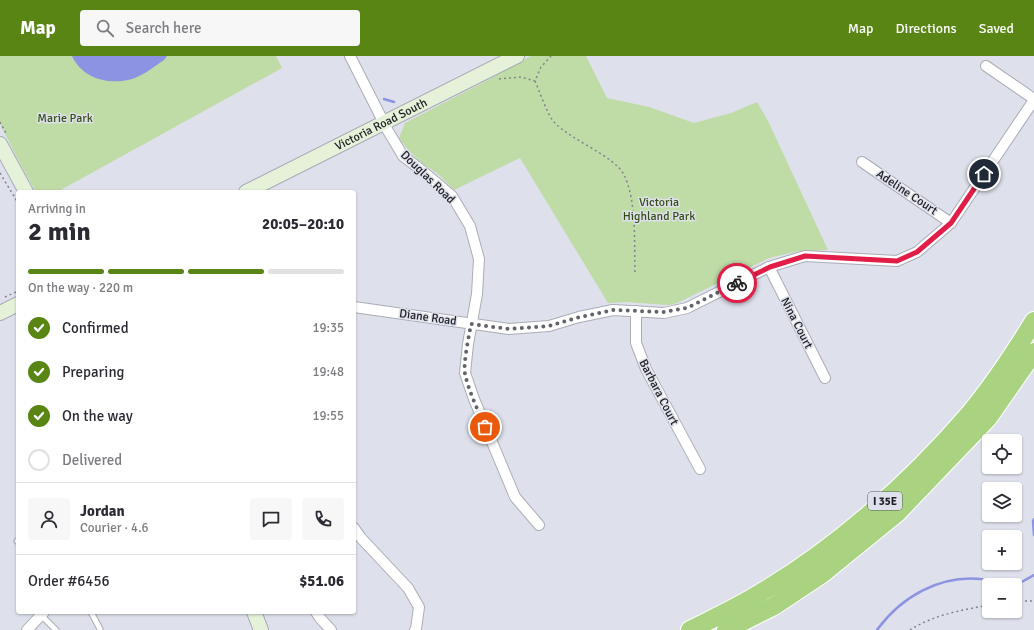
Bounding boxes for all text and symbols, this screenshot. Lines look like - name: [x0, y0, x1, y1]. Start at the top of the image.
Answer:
- search box: [80, 10, 360, 46]
- text: Map: [20, 16, 56, 40]
- icon: search: [94, 17, 116, 39]
- text: Search here: [126, 19, 201, 37]
- text: Map: [848, 20, 874, 37]
- text: Directions: [896, 20, 957, 37]
- text: Saved: [979, 20, 1014, 37]
- street label: Victoria Road South: [332, 95, 430, 154]
- park label: Marie Park: [37, 111, 93, 126]
- street label: Douglas Road: [397, 148, 458, 207]
- pin: [967, 157, 1001, 191]
- icon: home: [973, 163, 995, 185]
- street label: Adeline Court: [873, 167, 940, 218]
- park label: Victoria Highland Park: [623, 195, 695, 224]
- text: Arriving in: [28, 201, 86, 217]
- text: 20:05–20:10: [262, 215, 344, 233]
- text: 2 min: [28, 216, 91, 248]
- courier: [717, 263, 757, 303]
- icon: bike: [726, 272, 748, 294]
- text: On the way · 220 m: [28, 280, 133, 296]
- street label: Nina Court: [777, 295, 816, 351]
- street label: Diane Road: [398, 306, 458, 329]
- icon: check: [28, 317, 50, 339]
- text: Confirmed: [62, 319, 129, 337]
- text: 19:35: [312, 320, 344, 336]
- street label: Barbara Court: [636, 357, 682, 428]
- icon: check: [28, 361, 50, 383]
- text: Preparing: [62, 363, 125, 381]
- text: 19:48: [312, 364, 344, 380]
- icon: check: [28, 405, 50, 427]
- text: On the way: [62, 407, 133, 425]
- text: 19:55: [312, 408, 344, 424]
- pin: [468, 410, 502, 444]
- icon: bag: [474, 416, 496, 438]
- map controls: [982, 434, 1022, 618]
- button: locate: [982, 434, 1022, 474]
- text: Delivered: [62, 451, 122, 469]
- button: layers: [982, 482, 1022, 522]
- road number: I 35E: [868, 492, 902, 510]
- button: person: [28, 498, 70, 540]
- button: chat: [250, 498, 292, 540]
- button: phone: [302, 498, 344, 540]
- text: Jordan: [80, 502, 125, 520]
- text: Courier · 4.6: [80, 520, 149, 536]
- button: +: [982, 530, 1022, 570]
- text: Order #6456: [28, 572, 110, 590]
- text: $51.06: [299, 572, 344, 590]
- button: −: [982, 578, 1022, 618]

